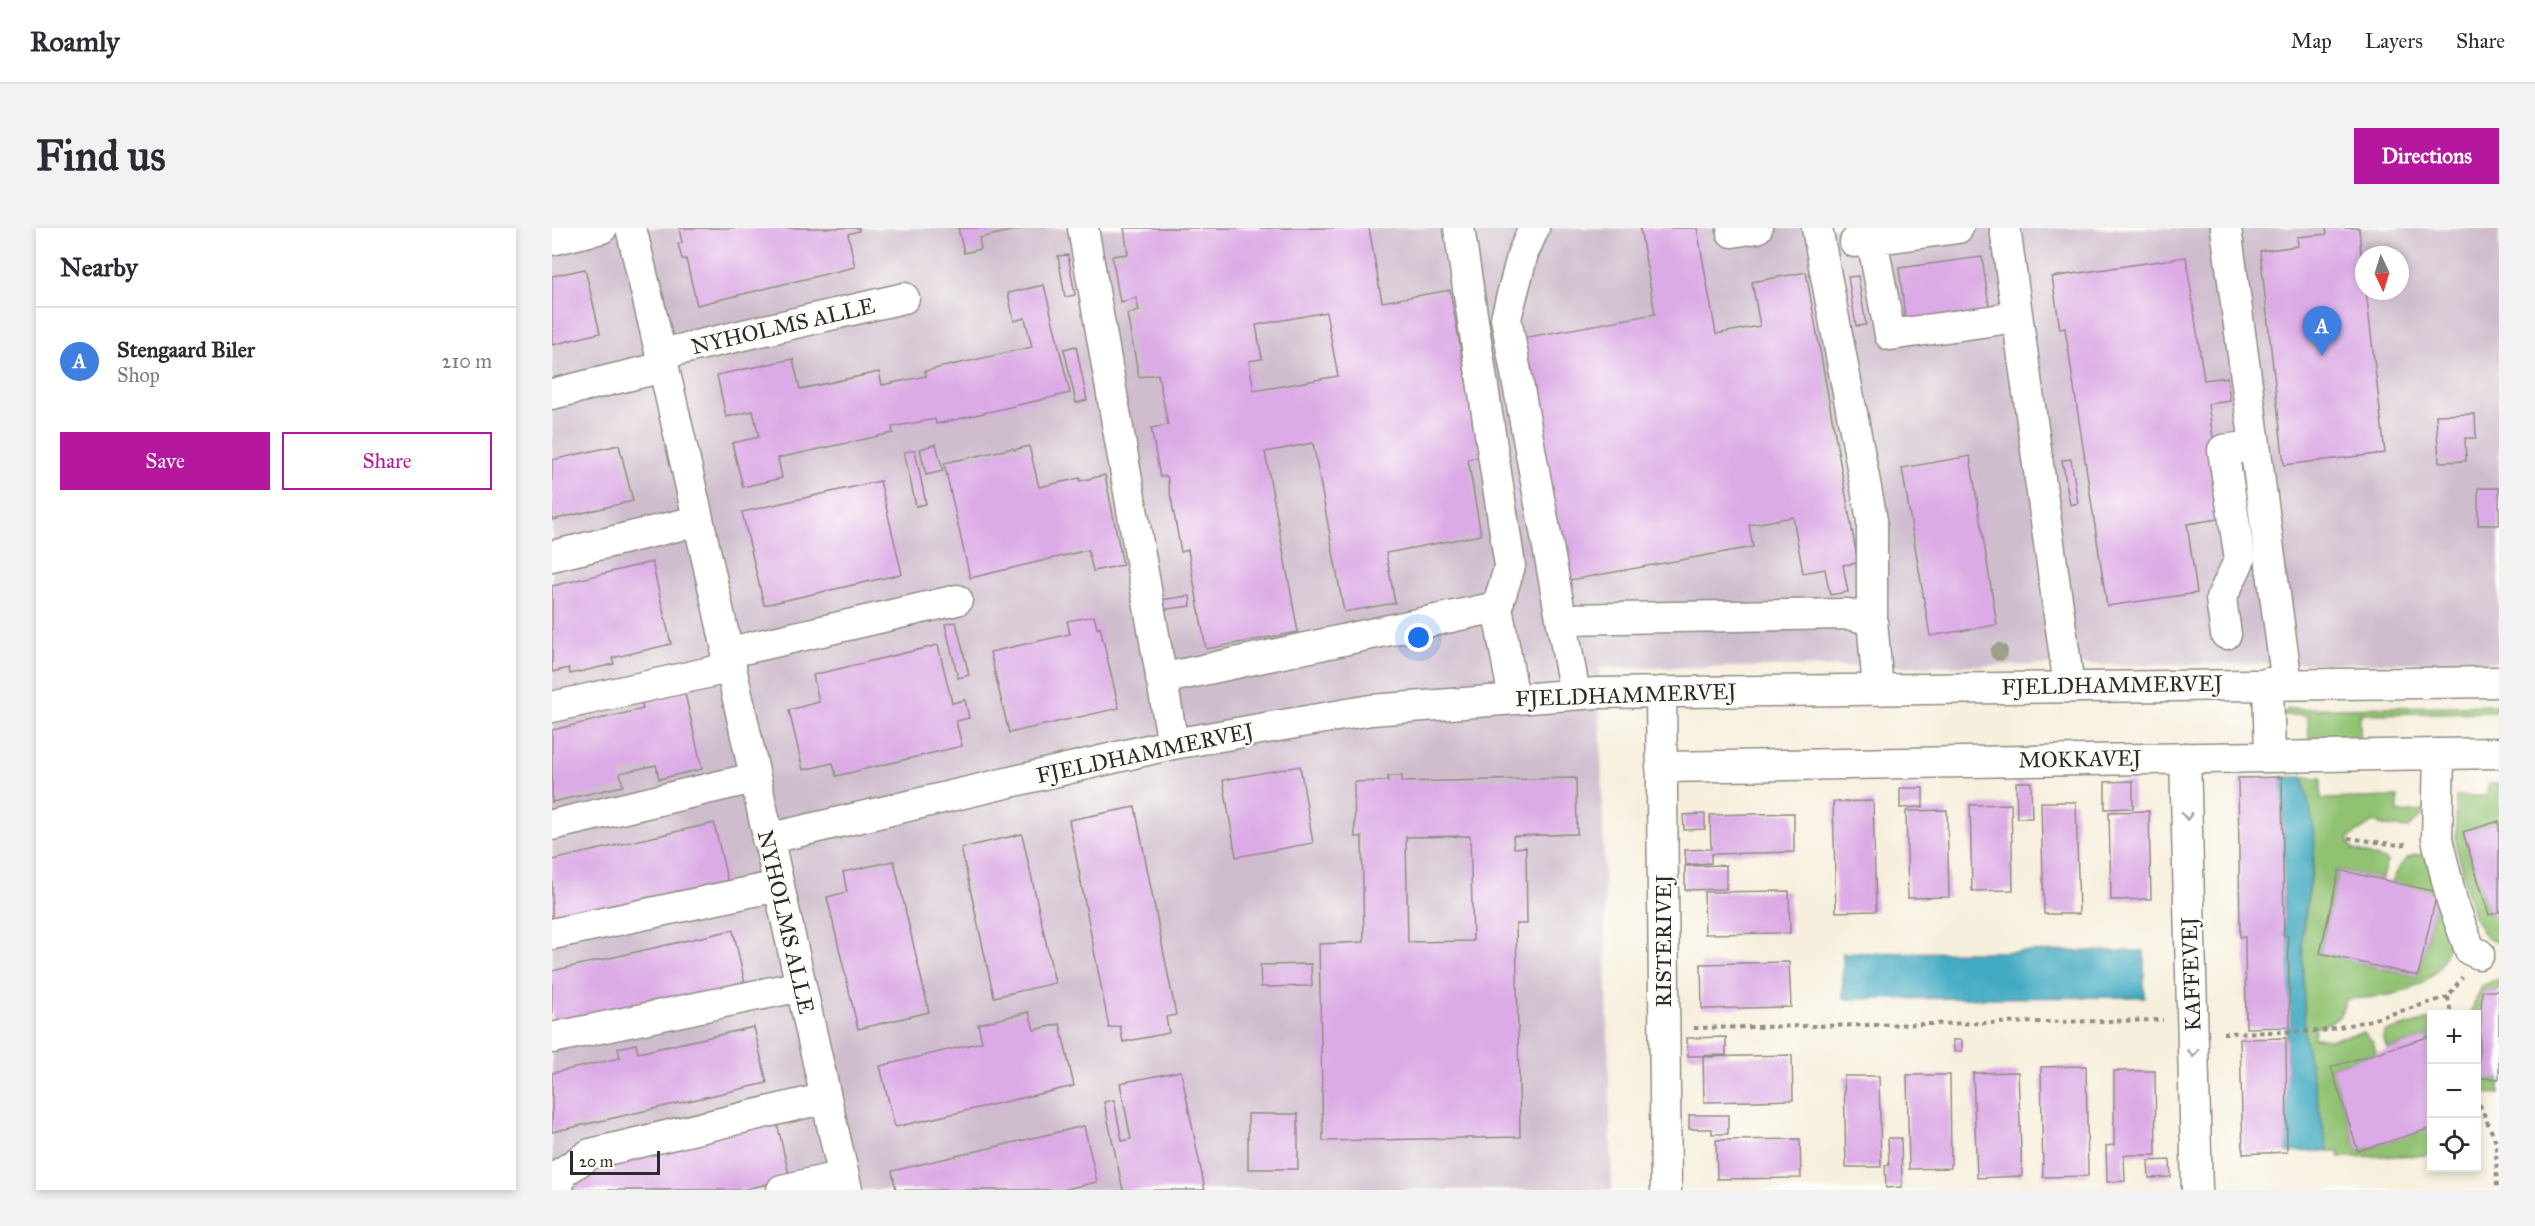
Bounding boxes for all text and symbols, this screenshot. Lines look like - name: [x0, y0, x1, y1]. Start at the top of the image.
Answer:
- text: Roamly: [30, 24, 119, 59]
- text: Map: [2291, 28, 2332, 54]
- text: Layers: [2365, 28, 2423, 54]
- text: Share: [2456, 28, 2505, 54]
- button: Directions: [2354, 128, 2499, 184]
- text: Find us: [36, 130, 166, 182]
- north arrow: [2355, 246, 2409, 300]
- text: Nearby: [60, 251, 138, 283]
- street label: NYHOLMS ALLE: [689, 292, 878, 360]
- pin: A: [2302, 306, 2342, 356]
- text: Stengaard Biler: [117, 336, 255, 363]
- text: A: [73, 349, 86, 373]
- text: 210 m: [442, 349, 492, 373]
- text: Shop: [117, 363, 160, 387]
- button: Save: [60, 432, 270, 490]
- button: Share: [282, 432, 492, 490]
- your location: [1404, 623, 1433, 652]
- street label: FJELDHAMMERVEJ: [2001, 670, 2223, 700]
- street label: FJELDHAMMERVEJ: [1515, 678, 1737, 712]
- street label: FJELDHAMMERVEJ: [1034, 717, 1256, 789]
- street label: MOKKAVEJ: [2018, 744, 2142, 774]
- one-way arrow: [2181, 812, 2193, 821]
- street label: NYHOLMS ALLE: [752, 828, 820, 1017]
- street label: RISTERIVEJ: [1650, 874, 1677, 1008]
- street label: KAFFEVEJ: [2176, 916, 2206, 1032]
- map controls: [2427, 1010, 2481, 1172]
- button: +: [2427, 1010, 2481, 1064]
- one-way arrow: [2187, 1048, 2199, 1057]
- button: −: [2427, 1064, 2481, 1118]
- button: locate: [2427, 1118, 2481, 1172]
- scale bar: [570, 1148, 660, 1176]
- text: 20 m: [579, 1152, 613, 1171]

